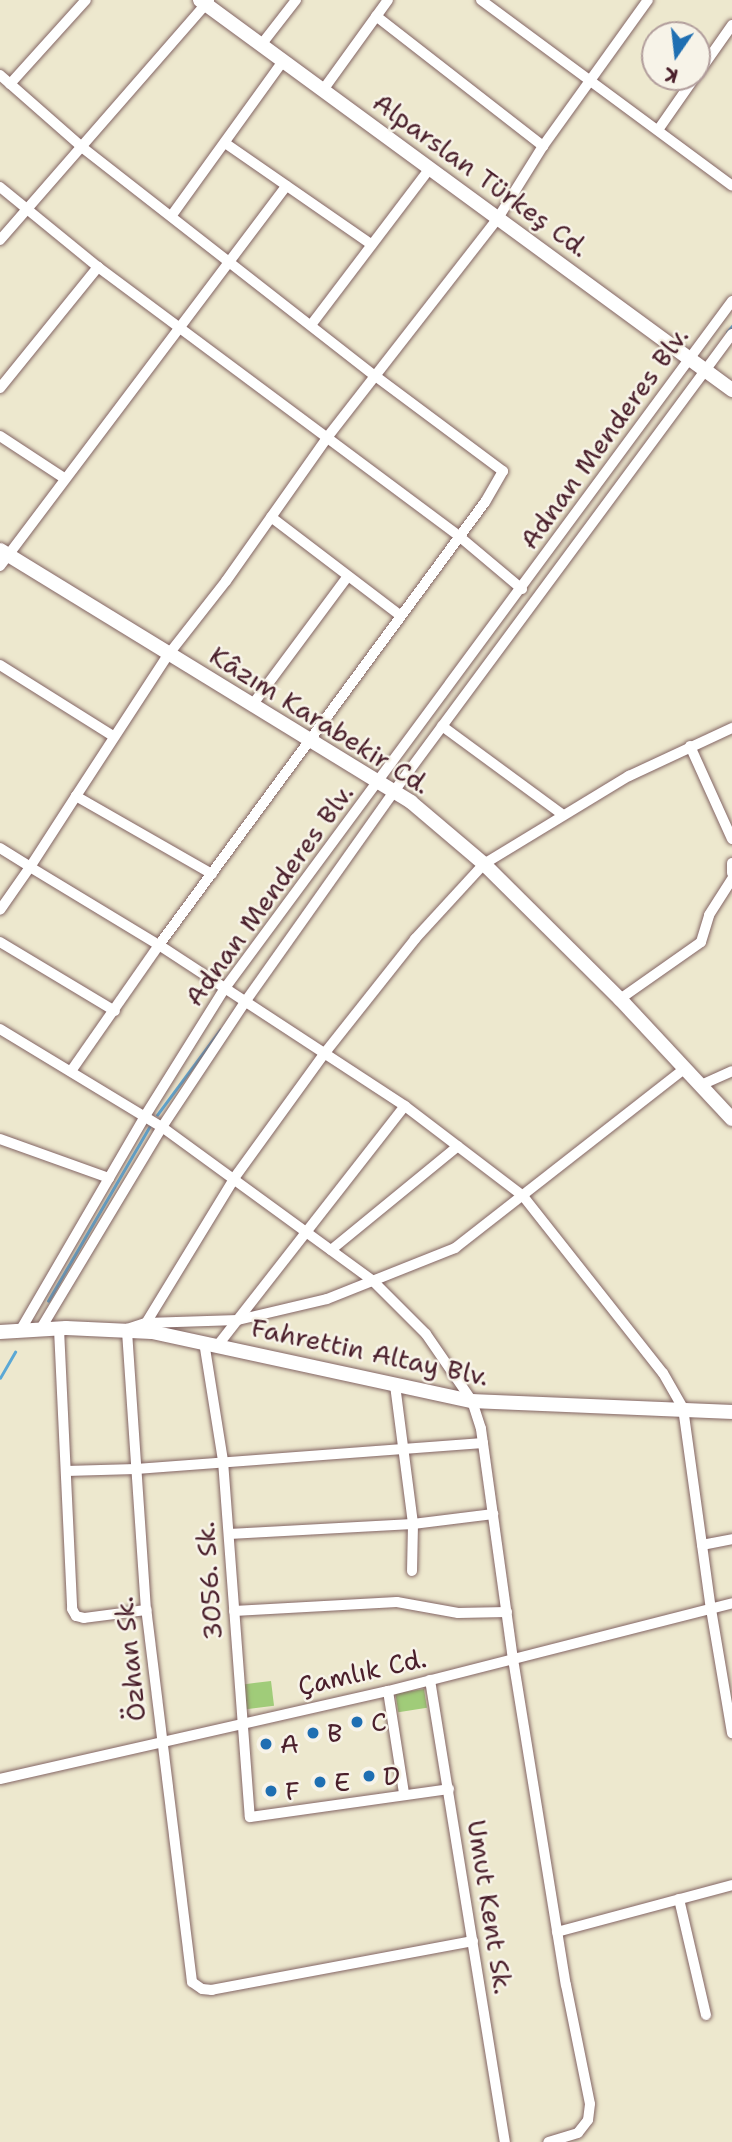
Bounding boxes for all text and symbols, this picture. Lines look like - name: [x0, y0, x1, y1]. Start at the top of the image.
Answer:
- north arrow: [641, 21, 711, 91]
- text: K: [662, 61, 681, 89]
- street label: Alparslan Türkeş Cd.: [367, 86, 595, 264]
- street label: Adnan Menderes Blv.: [513, 321, 695, 555]
- street label: Kâzım Karabekir Cd.: [204, 639, 436, 801]
- street label: Adnan Menderes Blv.: [178, 778, 360, 1012]
- street label: Fahrettin Altay Blv.: [248, 1312, 492, 1392]
- street label: 3056. Sk.: [189, 1521, 229, 1641]
- street label: Özhan Sk.: [108, 1595, 152, 1723]
- street label: Çamlık Cd.: [295, 1642, 429, 1702]
- place label: C: [371, 1706, 387, 1738]
- marker: C: [349, 1714, 365, 1730]
- place label: B: [327, 1717, 342, 1749]
- marker: B: [305, 1725, 321, 1741]
- place label: A: [280, 1728, 299, 1760]
- marker: A: [258, 1736, 274, 1752]
- place label: D: [383, 1760, 400, 1792]
- place label: E: [334, 1766, 350, 1798]
- marker: D: [361, 1768, 377, 1784]
- marker: E: [312, 1774, 328, 1790]
- place label: F: [285, 1775, 300, 1807]
- marker: F: [263, 1783, 279, 1799]
- street label: Umut Kent Sk.: [461, 1818, 519, 1996]

